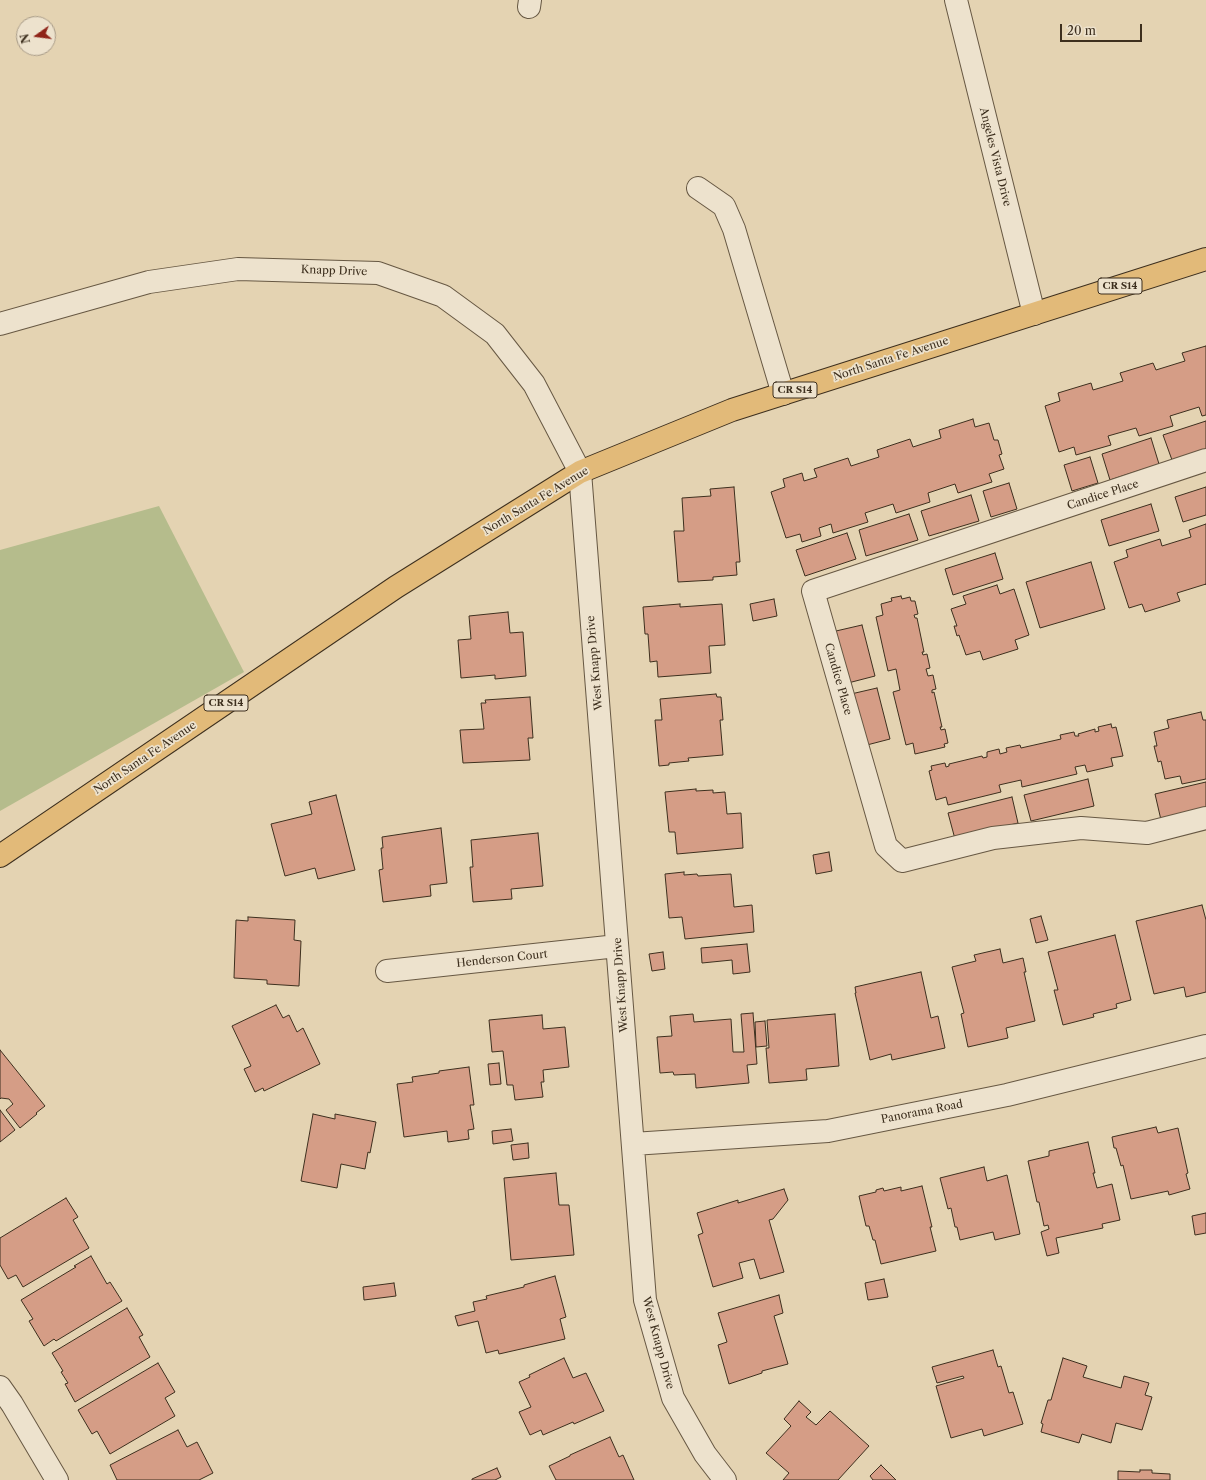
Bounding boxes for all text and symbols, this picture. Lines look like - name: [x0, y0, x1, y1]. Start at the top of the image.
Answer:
- north arrow: [16, 16, 56, 56]
- scale bar: [1062, 16, 1144, 42]
- text: 20 m: [1067, 23, 1096, 38]
- text: N: [17, 32, 33, 45]
- street label: Angeles Vista Drive: [976, 106, 1014, 208]
- street label: Knapp Drive: [301, 263, 367, 279]
- road number: CR S14: [1098, 278, 1142, 294]
- street label: North Santa Fe Avenue: [832, 334, 950, 384]
- road number: CR S14: [773, 382, 817, 398]
- street label: North Santa Fe Avenue: [481, 464, 591, 538]
- street label: Candice Place: [1066, 477, 1140, 513]
- street label: West Knapp Drive: [584, 615, 606, 711]
- street label: Candice Place: [821, 641, 855, 717]
- road number: CR S14: [204, 695, 248, 711]
- street label: North Santa Fe Avenue: [91, 719, 199, 797]
- street label: West Knapp Drive: [611, 937, 631, 1033]
- street label: Henderson Court: [456, 948, 548, 970]
- street label: Panorama Road: [880, 1098, 964, 1126]
- street label: West Knapp Drive: [639, 1295, 677, 1391]

